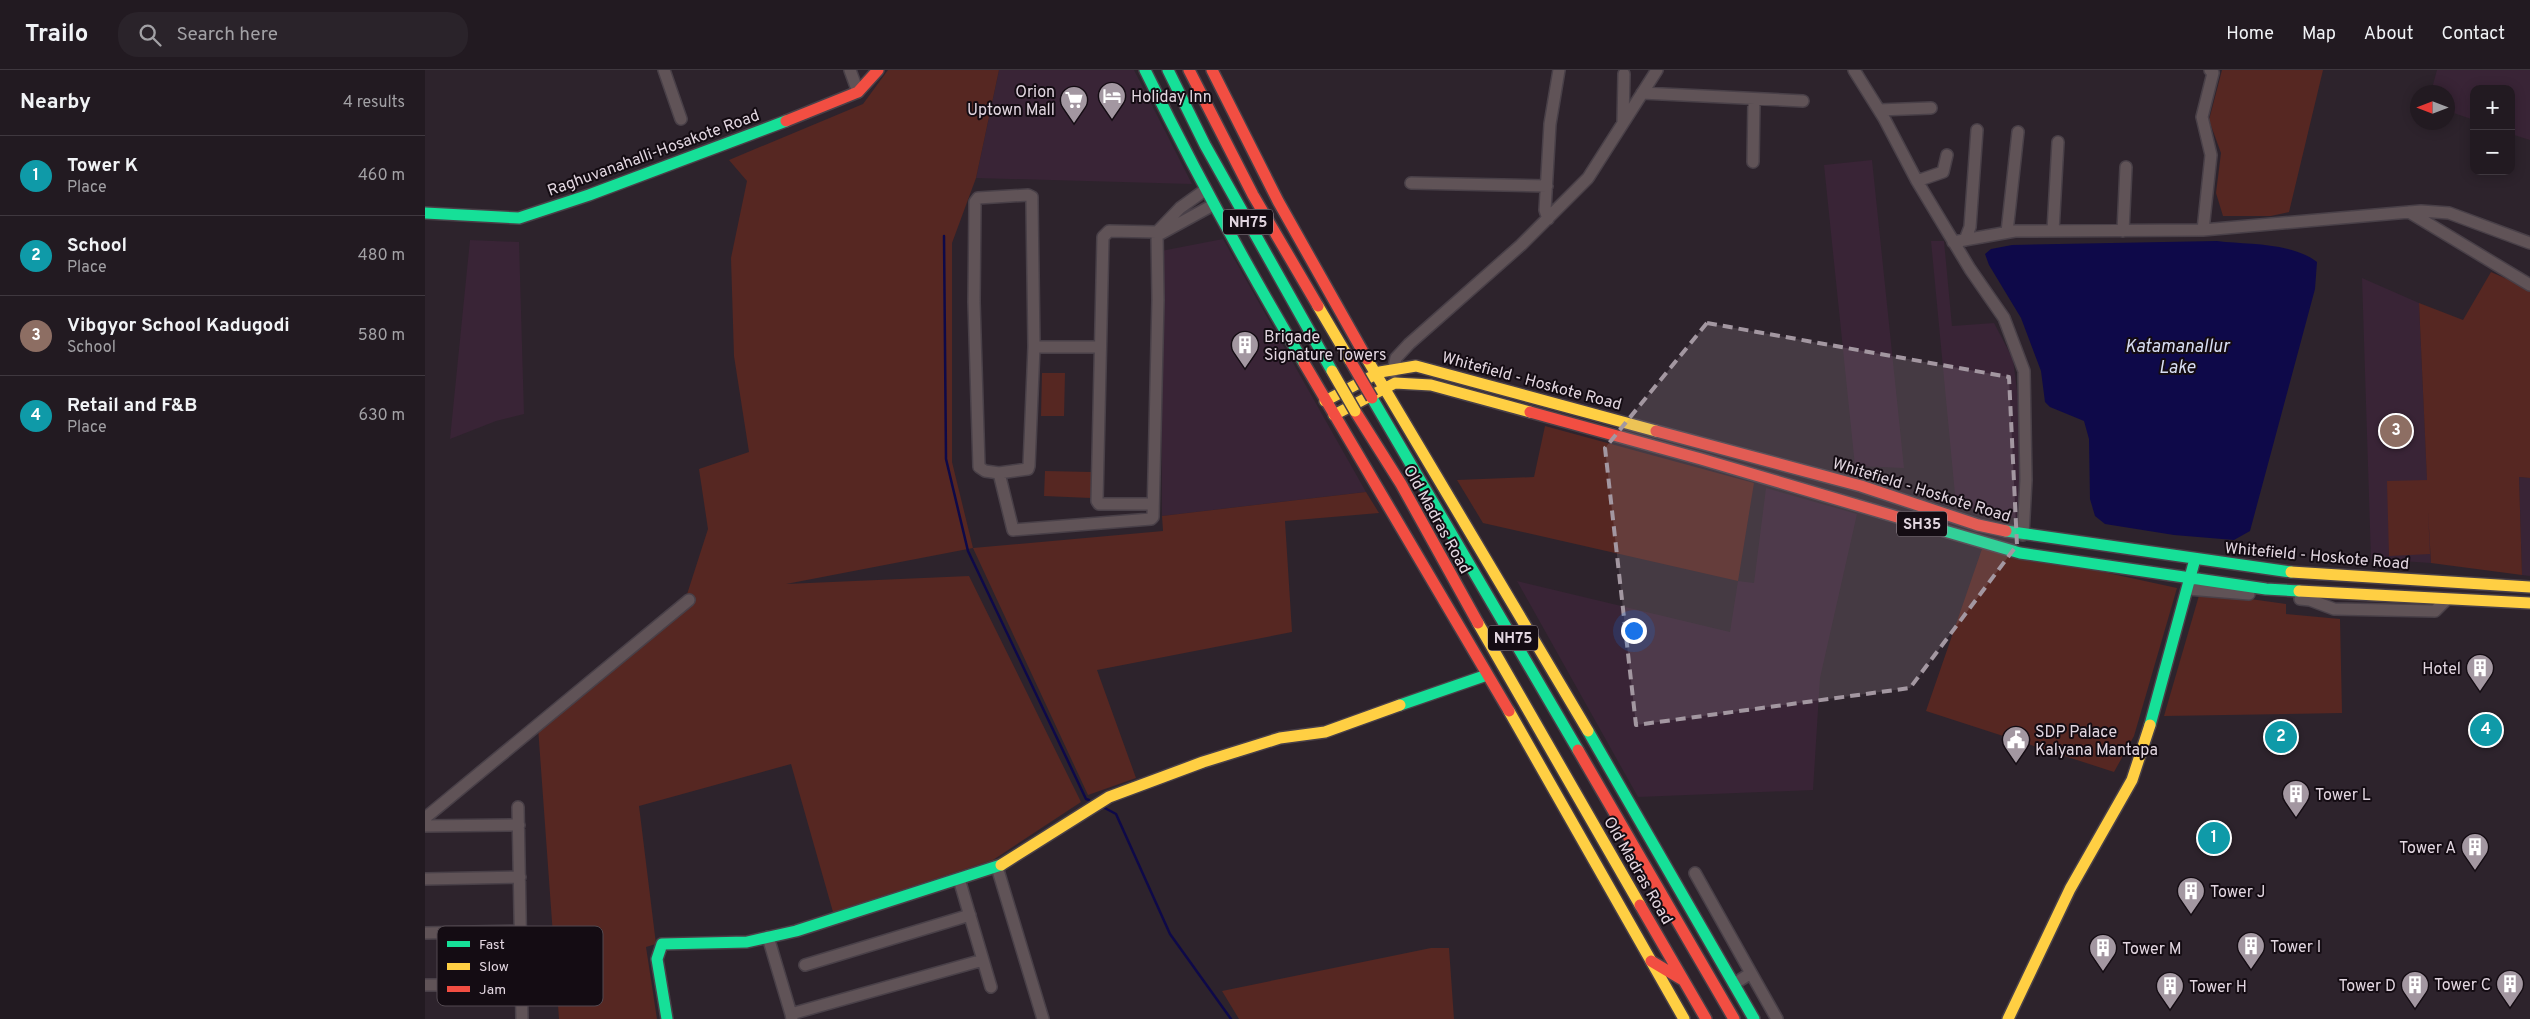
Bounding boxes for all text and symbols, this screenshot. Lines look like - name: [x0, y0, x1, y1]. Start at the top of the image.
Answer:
- search box: [118, 12, 468, 57]
- text: Trailo: [25, 20, 88, 50]
- icon: search: [136, 21, 164, 49]
- text: Search here: [176, 23, 278, 47]
- text: Home: [2226, 23, 2274, 46]
- text: Map: [2302, 23, 2336, 46]
- text: About: [2364, 23, 2413, 46]
- text: Contact: [2441, 23, 2505, 46]
- hotel icon: Holiday Inn: [1097, 81, 1127, 120]
- place label: Orion Uptown Mall: [967, 83, 1055, 121]
- supermarket icon: Orion Uptown Mall: [1059, 85, 1089, 124]
- north arrow: [2410, 85, 2455, 130]
- map controls: [2470, 85, 2515, 175]
- button: +: [2470, 85, 2515, 130]
- place label: Holiday Inn: [1131, 88, 1212, 108]
- text: Nearby: [20, 89, 91, 116]
- text: 4 results: [343, 93, 405, 113]
- street label: Raghuvanahalli-Hosakote Road: [545, 106, 763, 202]
- button: −: [2470, 130, 2515, 175]
- text: Tower K: [67, 154, 138, 178]
- text: 1: [33, 166, 39, 186]
- text: 460 m: [358, 166, 405, 186]
- text: Place: [67, 178, 107, 198]
- road number: NH75: [1223, 210, 1273, 234]
- text: School: [67, 234, 127, 258]
- text: 2: [31, 246, 41, 266]
- text: 480 m: [358, 246, 405, 266]
- text: Place: [67, 258, 107, 278]
- text: Vibgyor School Kadugodi: [67, 314, 290, 338]
- text: 3: [31, 326, 41, 346]
- text: 580 m: [358, 326, 405, 346]
- place label: Brigade Signature Towers: [1264, 328, 1387, 366]
- building icon: Brigade Signature Towers: [1230, 330, 1260, 369]
- water label: Katamanallur Lake: [2125, 336, 2231, 380]
- text: School: [67, 338, 116, 358]
- street label: Whitefield - Hoskote Road: [1439, 348, 1624, 416]
- text: Retail and F&B: [67, 394, 197, 418]
- text: 4: [31, 406, 41, 426]
- text: 630 m: [358, 406, 405, 426]
- pin: 3: [2380, 412, 2412, 450]
- text: Place: [67, 418, 107, 438]
- street label: Whitefield - Hoskote Road: [1830, 454, 2013, 528]
- street label: Old Madras Road: [1398, 462, 1474, 578]
- road number: SH35: [1897, 512, 1947, 536]
- street label: Whitefield - Hoskote Road: [2224, 539, 2410, 575]
- your location: [1621, 618, 1647, 644]
- road number: NH75: [1488, 626, 1538, 650]
- building icon: Hotel: [2465, 653, 2495, 692]
- place label: Hotel: [2422, 660, 2461, 680]
- pin: 4: [2470, 711, 2502, 749]
- pin: 2: [2265, 718, 2297, 756]
- place label: SDP Palace Kalyana Mantapa: [2035, 723, 2158, 761]
- public building icon: SDP Palace Kalyana Mantapa: [2001, 725, 2031, 764]
- building icon: Tower L: [2281, 779, 2311, 818]
- place label: Tower L: [2315, 786, 2371, 806]
- street label: Old Madras Road: [1598, 813, 1676, 929]
- pin: 1: [2198, 819, 2230, 857]
- building icon: Tower A: [2460, 832, 2490, 871]
- place label: Tower A: [2399, 839, 2456, 859]
- building icon: Tower J: [2176, 876, 2206, 915]
- place label: Tower J: [2210, 883, 2265, 903]
- legend: [437, 926, 603, 1006]
- building icon: Tower I: [2236, 931, 2266, 970]
- building icon: Tower M: [2088, 933, 2118, 972]
- text: Fast: [479, 937, 505, 954]
- place label: Tower I: [2270, 938, 2321, 958]
- place label: Tower M: [2122, 940, 2182, 960]
- text: Slow: [479, 959, 509, 976]
- building icon: Tower C: [2495, 969, 2525, 1008]
- building icon: Tower D: [2400, 970, 2430, 1009]
- building icon: Tower H: [2155, 971, 2185, 1010]
- place label: Tower C: [2434, 976, 2491, 996]
- place label: Tower D: [2338, 977, 2396, 997]
- place label: Tower H: [2189, 978, 2247, 998]
- text: Jam: [479, 982, 506, 999]

